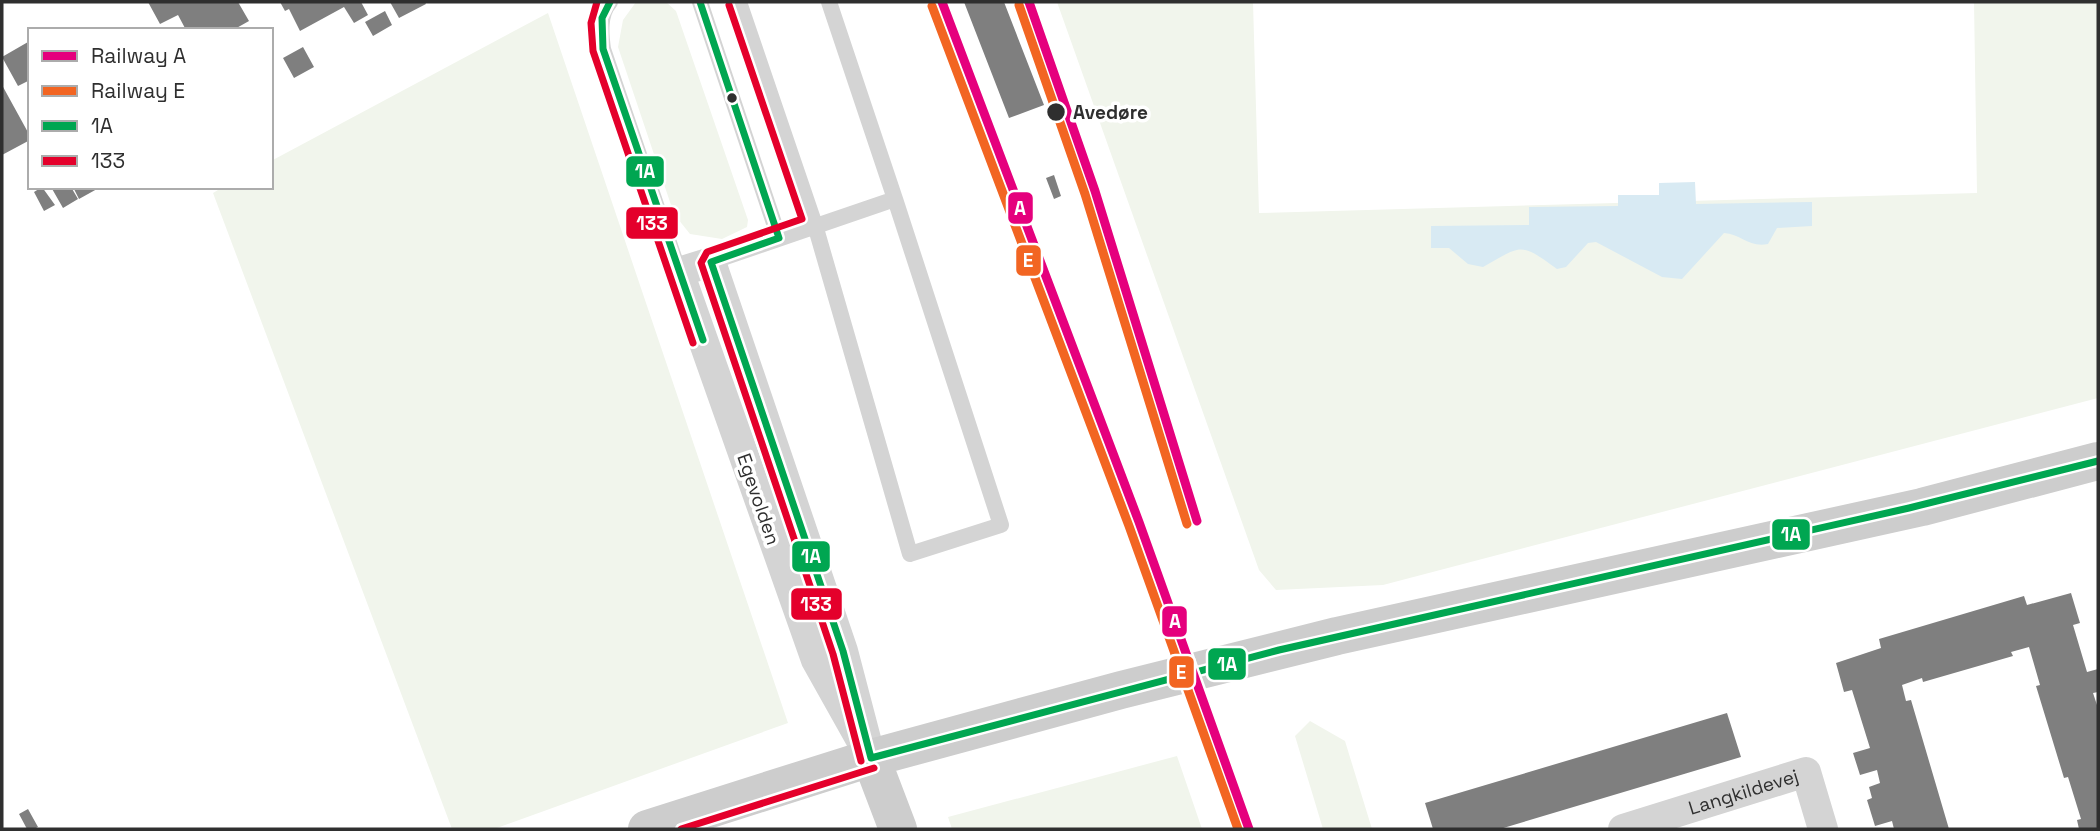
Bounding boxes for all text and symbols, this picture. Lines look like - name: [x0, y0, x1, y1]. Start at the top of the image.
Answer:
- legend: [28, 28, 273, 189]
- text: Railway A: [91, 42, 186, 69]
- text: Railway E: [91, 77, 185, 104]
- unlabelled marker: [725, 91, 739, 105]
- place label: Avedøre: [1073, 100, 1148, 125]
- marker: Avedøre: [1045, 101, 1067, 123]
- text: 1A: [91, 112, 113, 139]
- text: 133: [91, 147, 125, 174]
- line badge: 1A: [625, 155, 665, 188]
- text: 1A: [635, 159, 655, 184]
- line badge: A: [1007, 191, 1034, 225]
- text: A: [1014, 196, 1026, 221]
- line badge: 133: [625, 206, 679, 240]
- text: 133: [636, 211, 668, 236]
- line badge: E: [1015, 244, 1042, 277]
- text: E: [1023, 248, 1033, 273]
- street label: Egevolden: [731, 450, 786, 548]
- line badge: 1A: [1771, 518, 1811, 551]
- text: 1A: [1781, 522, 1801, 547]
- line badge: 1A: [791, 540, 831, 573]
- text: 1A: [801, 544, 821, 569]
- line badge: 133: [790, 587, 843, 621]
- text: 133: [800, 592, 832, 617]
- line badge: A: [1161, 605, 1188, 638]
- text: A: [1169, 609, 1181, 634]
- line badge: 1A: [1207, 647, 1247, 681]
- text: 1A: [1217, 652, 1237, 677]
- line badge: E: [1168, 655, 1195, 689]
- text: E: [1176, 660, 1186, 685]
- street label: Langkildevej: [1685, 763, 1801, 821]

